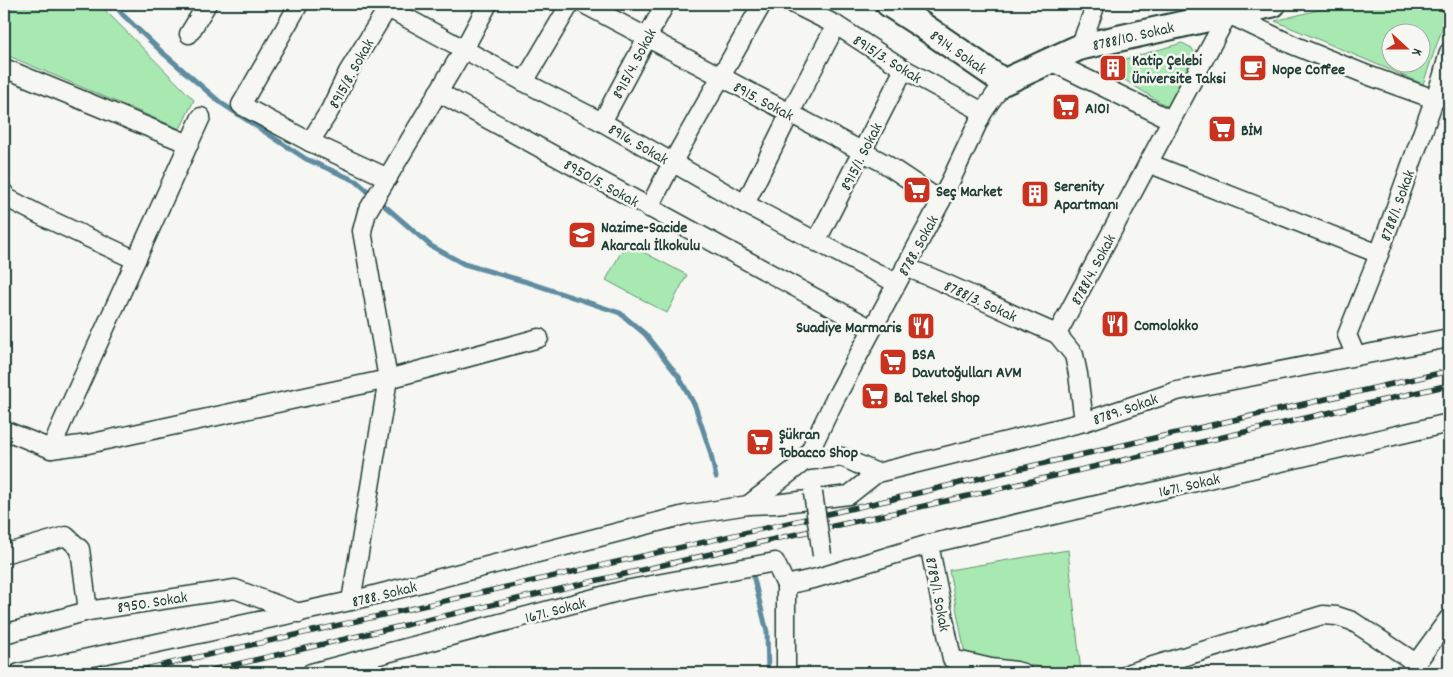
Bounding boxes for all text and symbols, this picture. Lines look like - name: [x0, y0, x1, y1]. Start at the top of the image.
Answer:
- street label: 8788/10. Sokak: [1090, 17, 1177, 58]
- north arrow: [1380, 22, 1430, 72]
- street label: 8915/4. Sokak: [607, 25, 663, 104]
- street label: 8914. Sokak: [924, 25, 991, 81]
- street label: 8915/3. Sokak: [848, 30, 926, 90]
- street label: 8915/8. Sokak: [324, 35, 381, 113]
- text: K: [1406, 45, 1427, 59]
- place label: Katip Çelebi Üniversite Taksi: [1132, 50, 1226, 91]
- building icon: Katip Çelebi Üniversite Taksi: [1098, 53, 1128, 83]
- cafe icon: Nope Coffee: [1238, 53, 1268, 83]
- place label: Nope Coffee: [1272, 59, 1345, 82]
- street label: 8915. Sokak: [728, 77, 797, 128]
- supermarket icon: A101: [1051, 92, 1081, 122]
- place label: A101: [1085, 98, 1109, 121]
- supermarket icon: BİM: [1207, 114, 1237, 144]
- street label: 8916. Sokak: [603, 119, 672, 172]
- street label: 8915/1. Sokak: [835, 119, 889, 195]
- place label: BİM: [1241, 120, 1262, 143]
- street label: 8950/5. Sokak: [559, 154, 643, 214]
- street label: 8788/1. Sokak: [1375, 167, 1422, 245]
- supermarket icon: Seç Market: [902, 175, 932, 205]
- place label: Serenity Apartmanı: [1054, 176, 1118, 217]
- building icon: Serenity Apartmanı: [1020, 179, 1050, 209]
- place label: Seç Market: [936, 181, 1003, 204]
- street label: 8788. Sokak: [893, 212, 945, 281]
- place label: Nazime-Sacide Akarcalı İlkokulu: [601, 217, 700, 258]
- school or university icon: Nazime-Sacide Akarcalı İlkokulu: [567, 220, 597, 250]
- street label: 8788/4. Sokak: [1066, 230, 1123, 310]
- street label: 8788/3. Sokak: [940, 275, 1020, 329]
- restaurant icon: Comolokko: [1100, 309, 1130, 339]
- restaurant icon: Suadiye Marmaris: [906, 311, 936, 341]
- place label: Comolokko: [1134, 315, 1198, 338]
- place label: Suadiye Marmaris: [796, 317, 902, 340]
- place label: BSA Davutoğulları AVM: [912, 344, 1022, 385]
- supermarket icon: BSA Davutoğulları AVM: [878, 347, 908, 377]
- supermarket icon: Bal Tekel Shop: [860, 381, 890, 411]
- place label: Bal Tekel Shop: [894, 387, 980, 410]
- street label: 8789. Sokak: [1090, 389, 1161, 432]
- place label: Şükran Tobacco Shop: [779, 424, 858, 465]
- supermarket icon: Şükran Tobacco Shop: [745, 427, 775, 457]
- street label: 1671. Sokak: [1157, 468, 1222, 505]
- street label: 8789/1. Sokak: [918, 555, 955, 634]
- street label: 8788. Sokak: [350, 576, 420, 615]
- street label: 8950. Sokak: [116, 587, 189, 620]
- street label: 1671. Sokak: [523, 592, 589, 631]

